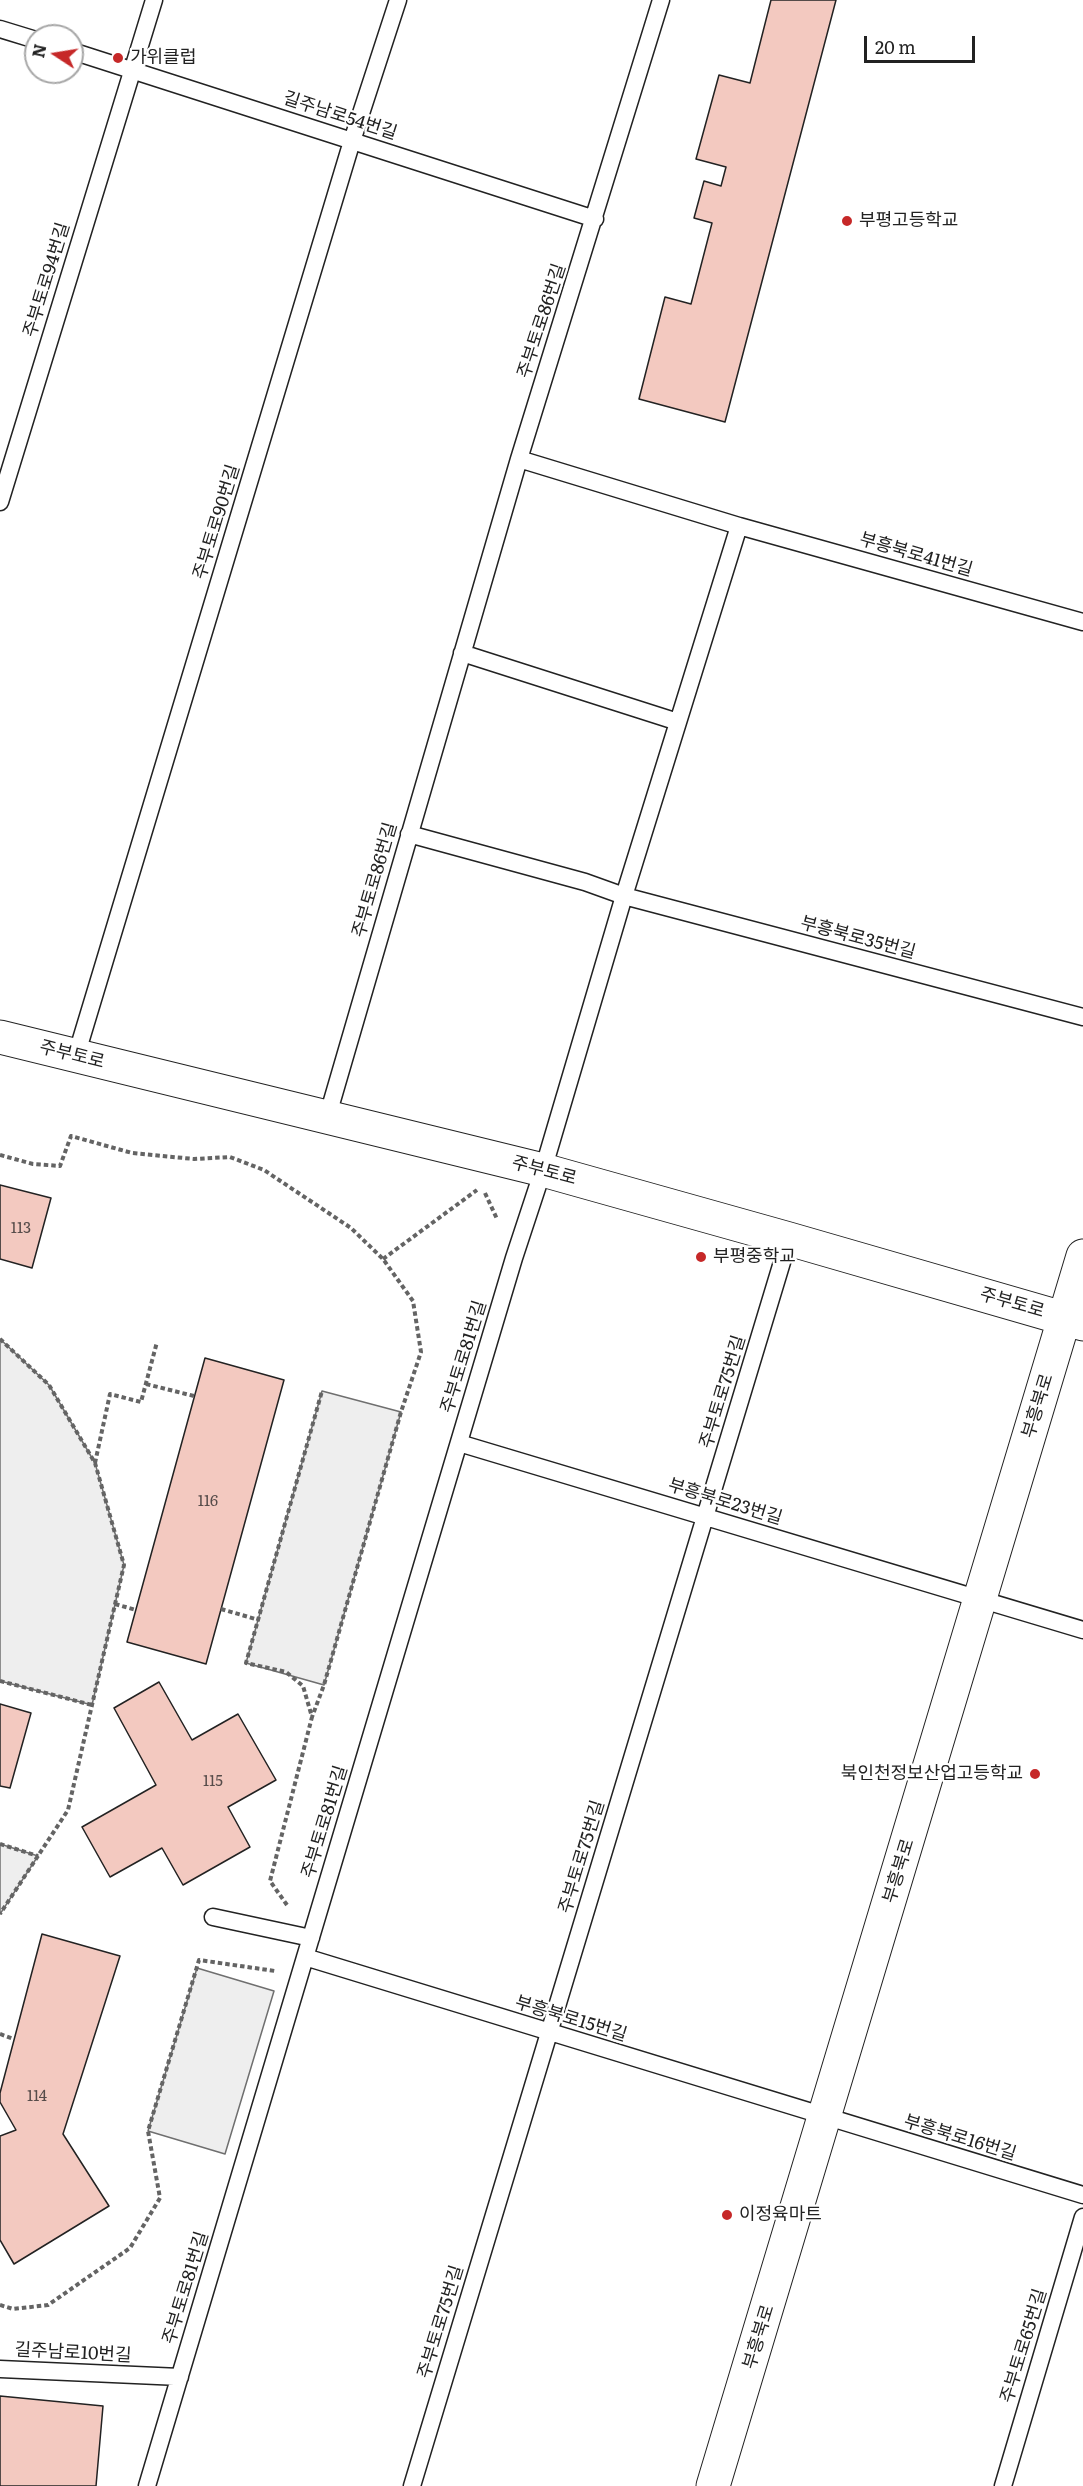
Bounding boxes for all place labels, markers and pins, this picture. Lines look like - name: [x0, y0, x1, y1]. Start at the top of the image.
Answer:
- place label: 가위클럽: [130, 47, 196, 69]
- marker: 가위클럽: [111, 51, 125, 65]
- place label: 부평고등학교: [859, 210, 958, 232]
- marker: 부평고등학교: [840, 214, 854, 228]
- place label: 부평중학교: [713, 1246, 796, 1268]
- marker: 부평중학교: [694, 1250, 708, 1264]
- place label: 북인천정보산업고등학교: [841, 1763, 1023, 1785]
- marker: 북인천정보산업고등학교: [1028, 1767, 1042, 1781]
- place label: 이정육마트: [739, 2204, 822, 2226]
- marker: 이정육마트: [720, 2208, 734, 2222]

